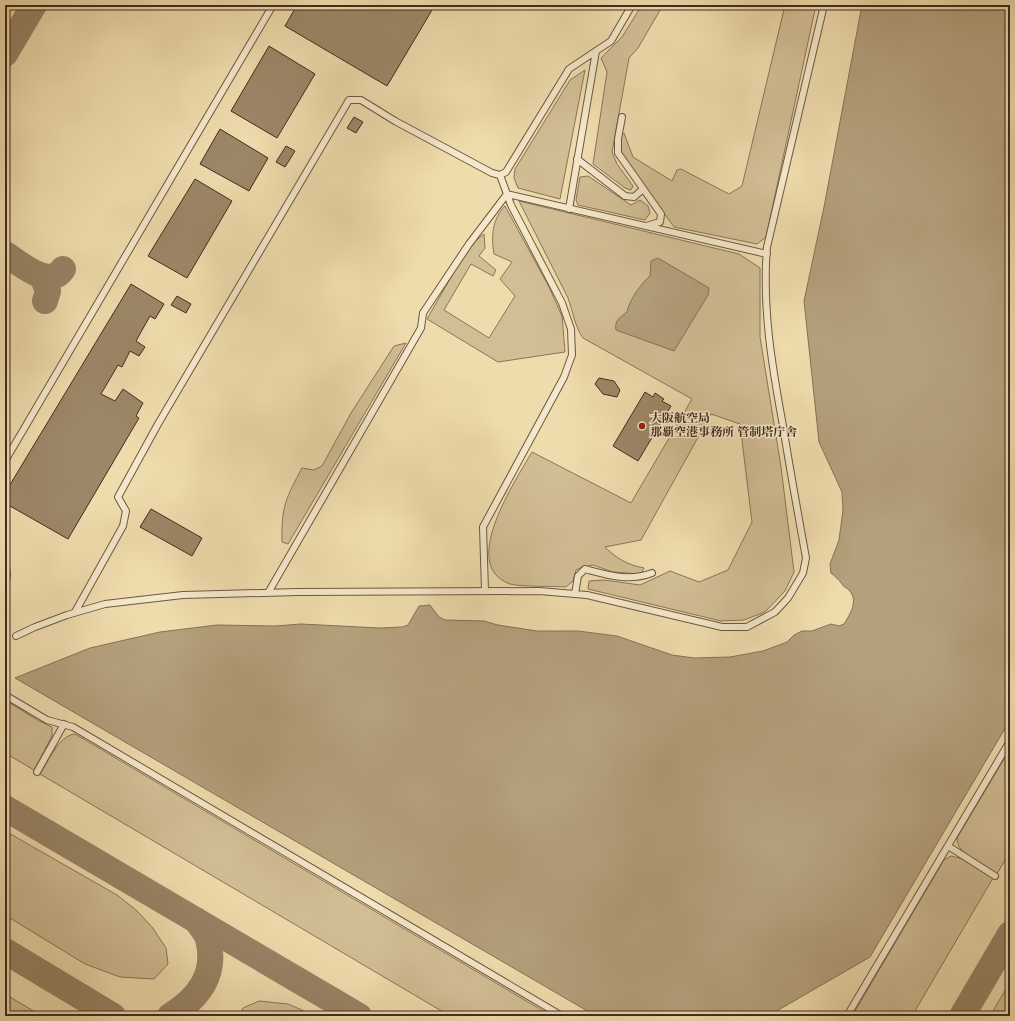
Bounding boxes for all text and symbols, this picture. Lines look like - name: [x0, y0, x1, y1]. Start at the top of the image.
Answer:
- place label: 大阪航空局 那覇空港事務所 管制塔庁舎: [650, 411, 797, 439]
- marker: 大阪航空局 那覇空港事務所 管制塔庁舎: [637, 421, 647, 431]

